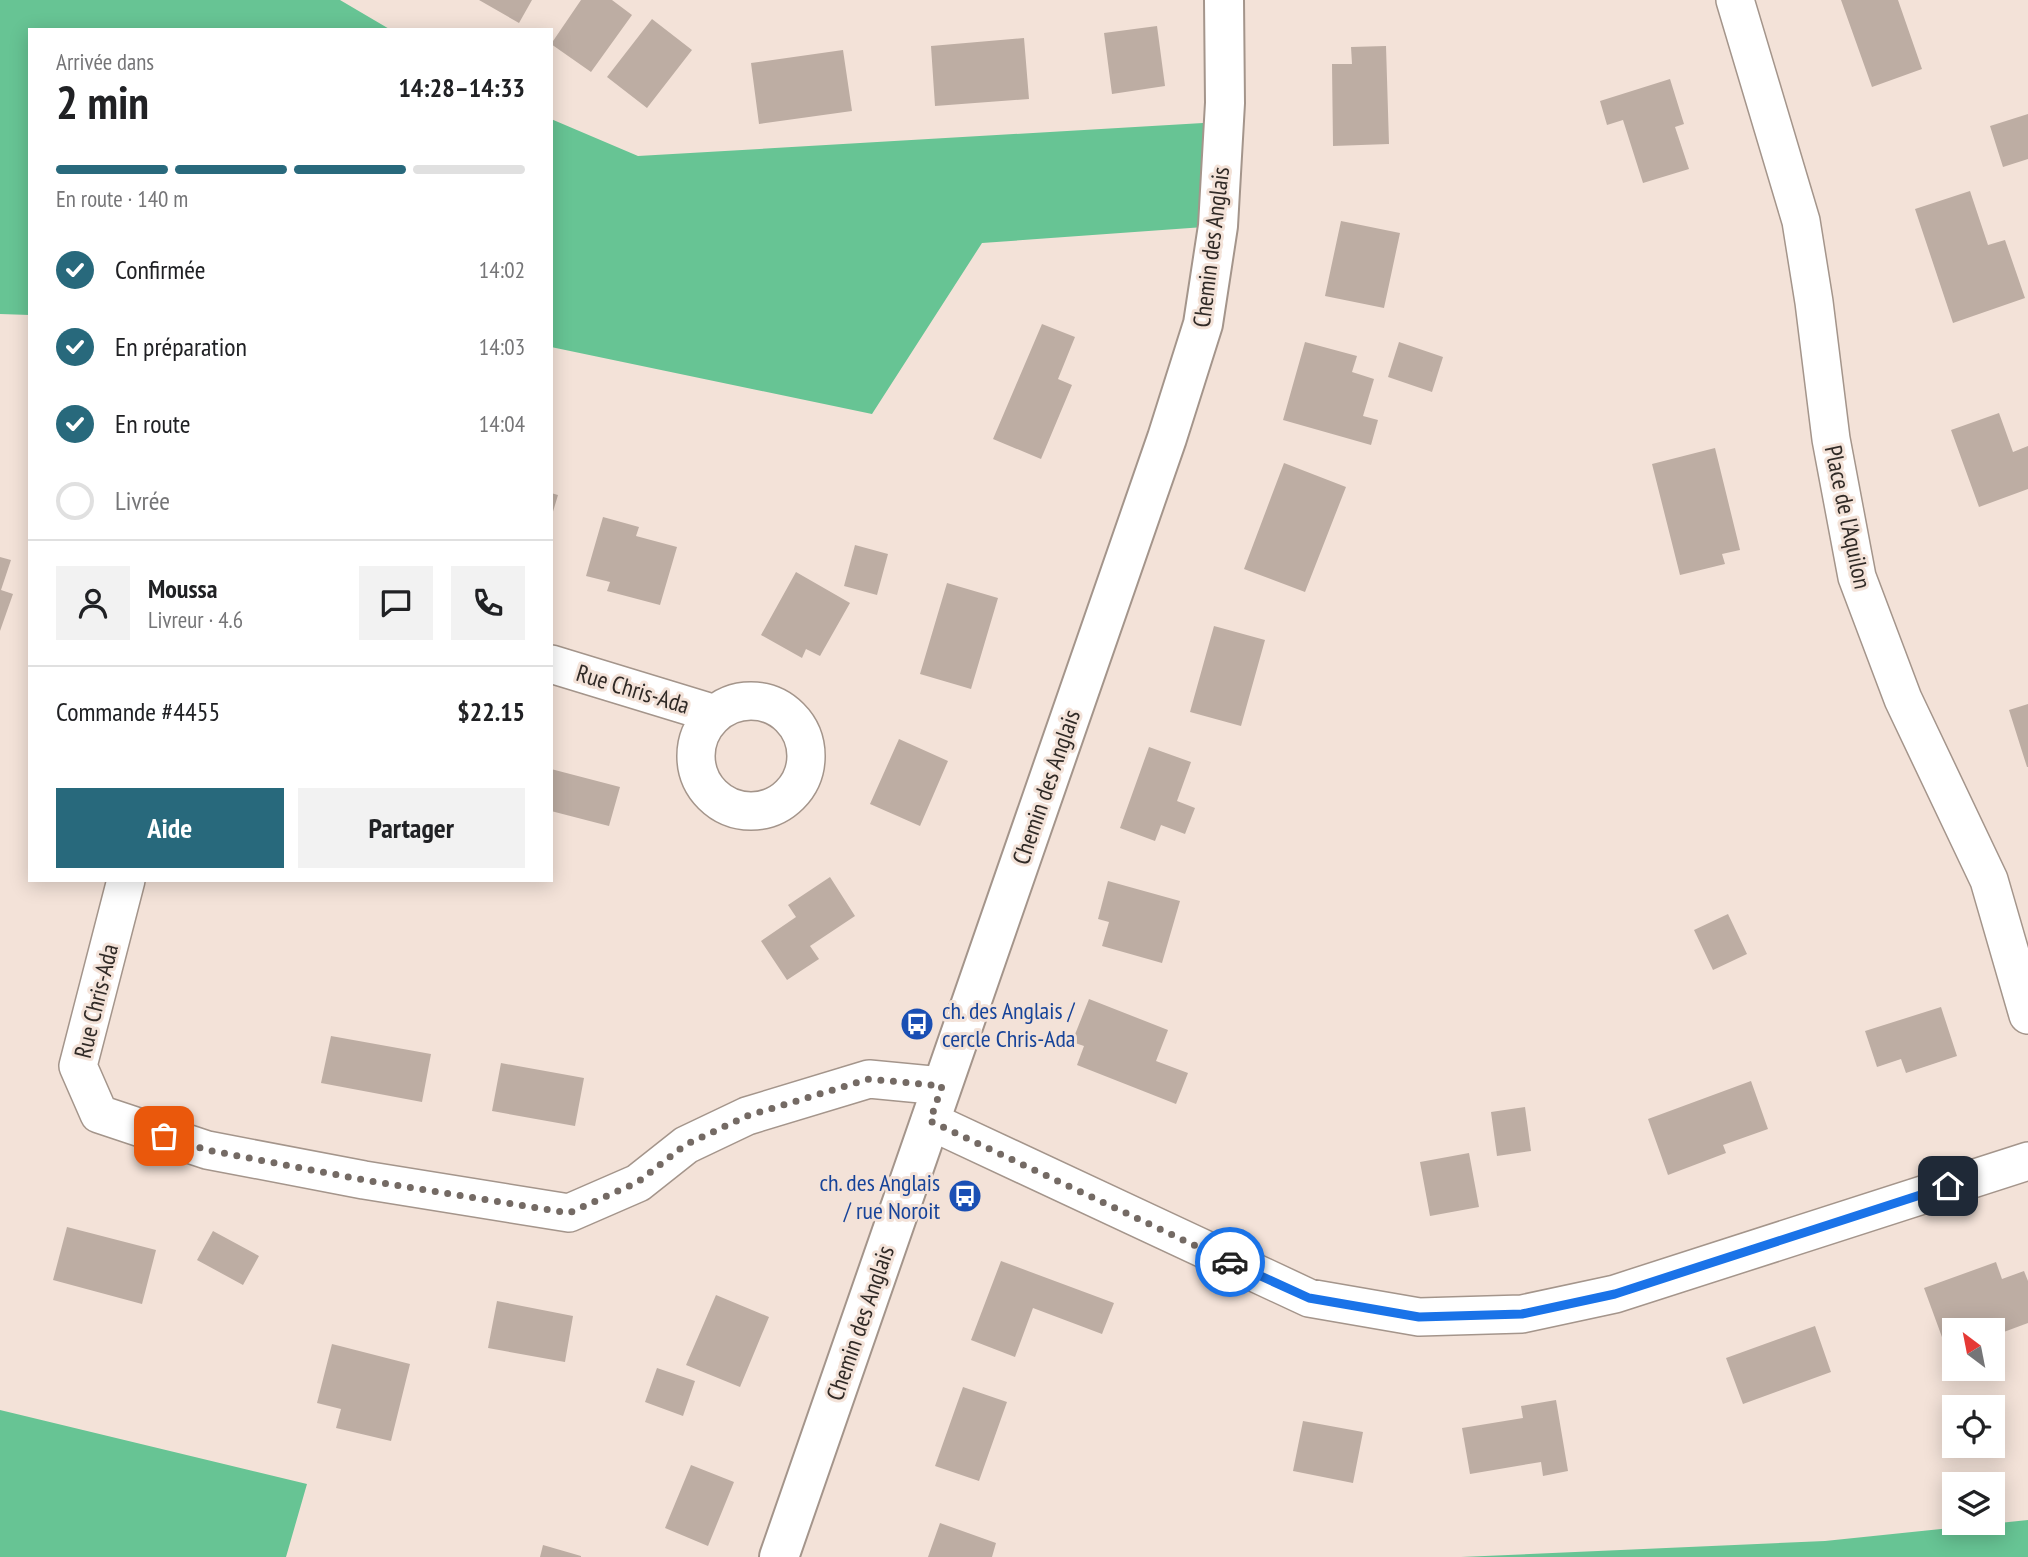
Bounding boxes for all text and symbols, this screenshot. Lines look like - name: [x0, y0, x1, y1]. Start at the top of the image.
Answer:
- text: Arrivée dans: [56, 47, 154, 76]
- text: 14:28–14:33: [398, 71, 525, 104]
- text: 2 min: [56, 72, 149, 132]
- street label: Chemin des Anglais: [1186, 165, 1236, 329]
- text: En route · 140 m: [56, 184, 188, 213]
- icon: check: [56, 251, 94, 289]
- text: Confirmée: [115, 253, 206, 286]
- text: 14:02: [479, 255, 525, 284]
- icon: check: [56, 328, 94, 366]
- text: En préparation: [115, 330, 247, 363]
- text: 14:03: [479, 332, 525, 361]
- icon: check: [56, 405, 94, 443]
- text: En route: [115, 407, 190, 440]
- text: 14:04: [479, 409, 525, 438]
- street label: Place de l'Aquilon: [1818, 443, 1878, 591]
- text: Livrée: [115, 484, 170, 517]
- button: person: [56, 566, 130, 640]
- button: chat: [359, 566, 433, 640]
- button: phone: [451, 566, 525, 640]
- text: Moussa: [148, 572, 217, 605]
- text: Livreur · 4.6: [148, 605, 243, 634]
- street label: Rue Chris-Ada: [573, 657, 693, 721]
- text: Commande #4455: [56, 695, 220, 728]
- text: $22.15: [457, 695, 525, 728]
- street label: Chemin des Anglais: [1005, 706, 1087, 868]
- button: Aide: [56, 788, 284, 868]
- button: Partager: [298, 788, 525, 868]
- street label: Rue Chris-Ada: [67, 941, 125, 1061]
- place label: ch. des Anglais / cercle Chris-Ada: [942, 995, 1076, 1054]
- bus stop icon: ch. des Anglais / cercle Chris-Ada: [898, 1005, 936, 1043]
- pin: [134, 1106, 194, 1166]
- icon: bag: [145, 1117, 183, 1155]
- pin: [1918, 1156, 1978, 1216]
- place label: ch. des Anglais / rue Noroit: [819, 1167, 940, 1226]
- icon: home: [1929, 1167, 1967, 1205]
- bus stop icon: ch. des Anglais / rue Noroit: [946, 1177, 984, 1215]
- courier: [1195, 1227, 1265, 1297]
- street label: Chemin des Anglais: [819, 1242, 901, 1404]
- icon: car: [1211, 1243, 1249, 1281]
- north arrow: [1942, 1318, 2006, 1381]
- map controls: [1942, 1318, 2005, 1535]
- button: locate: [1942, 1395, 2005, 1458]
- button: layers: [1942, 1472, 2005, 1535]

